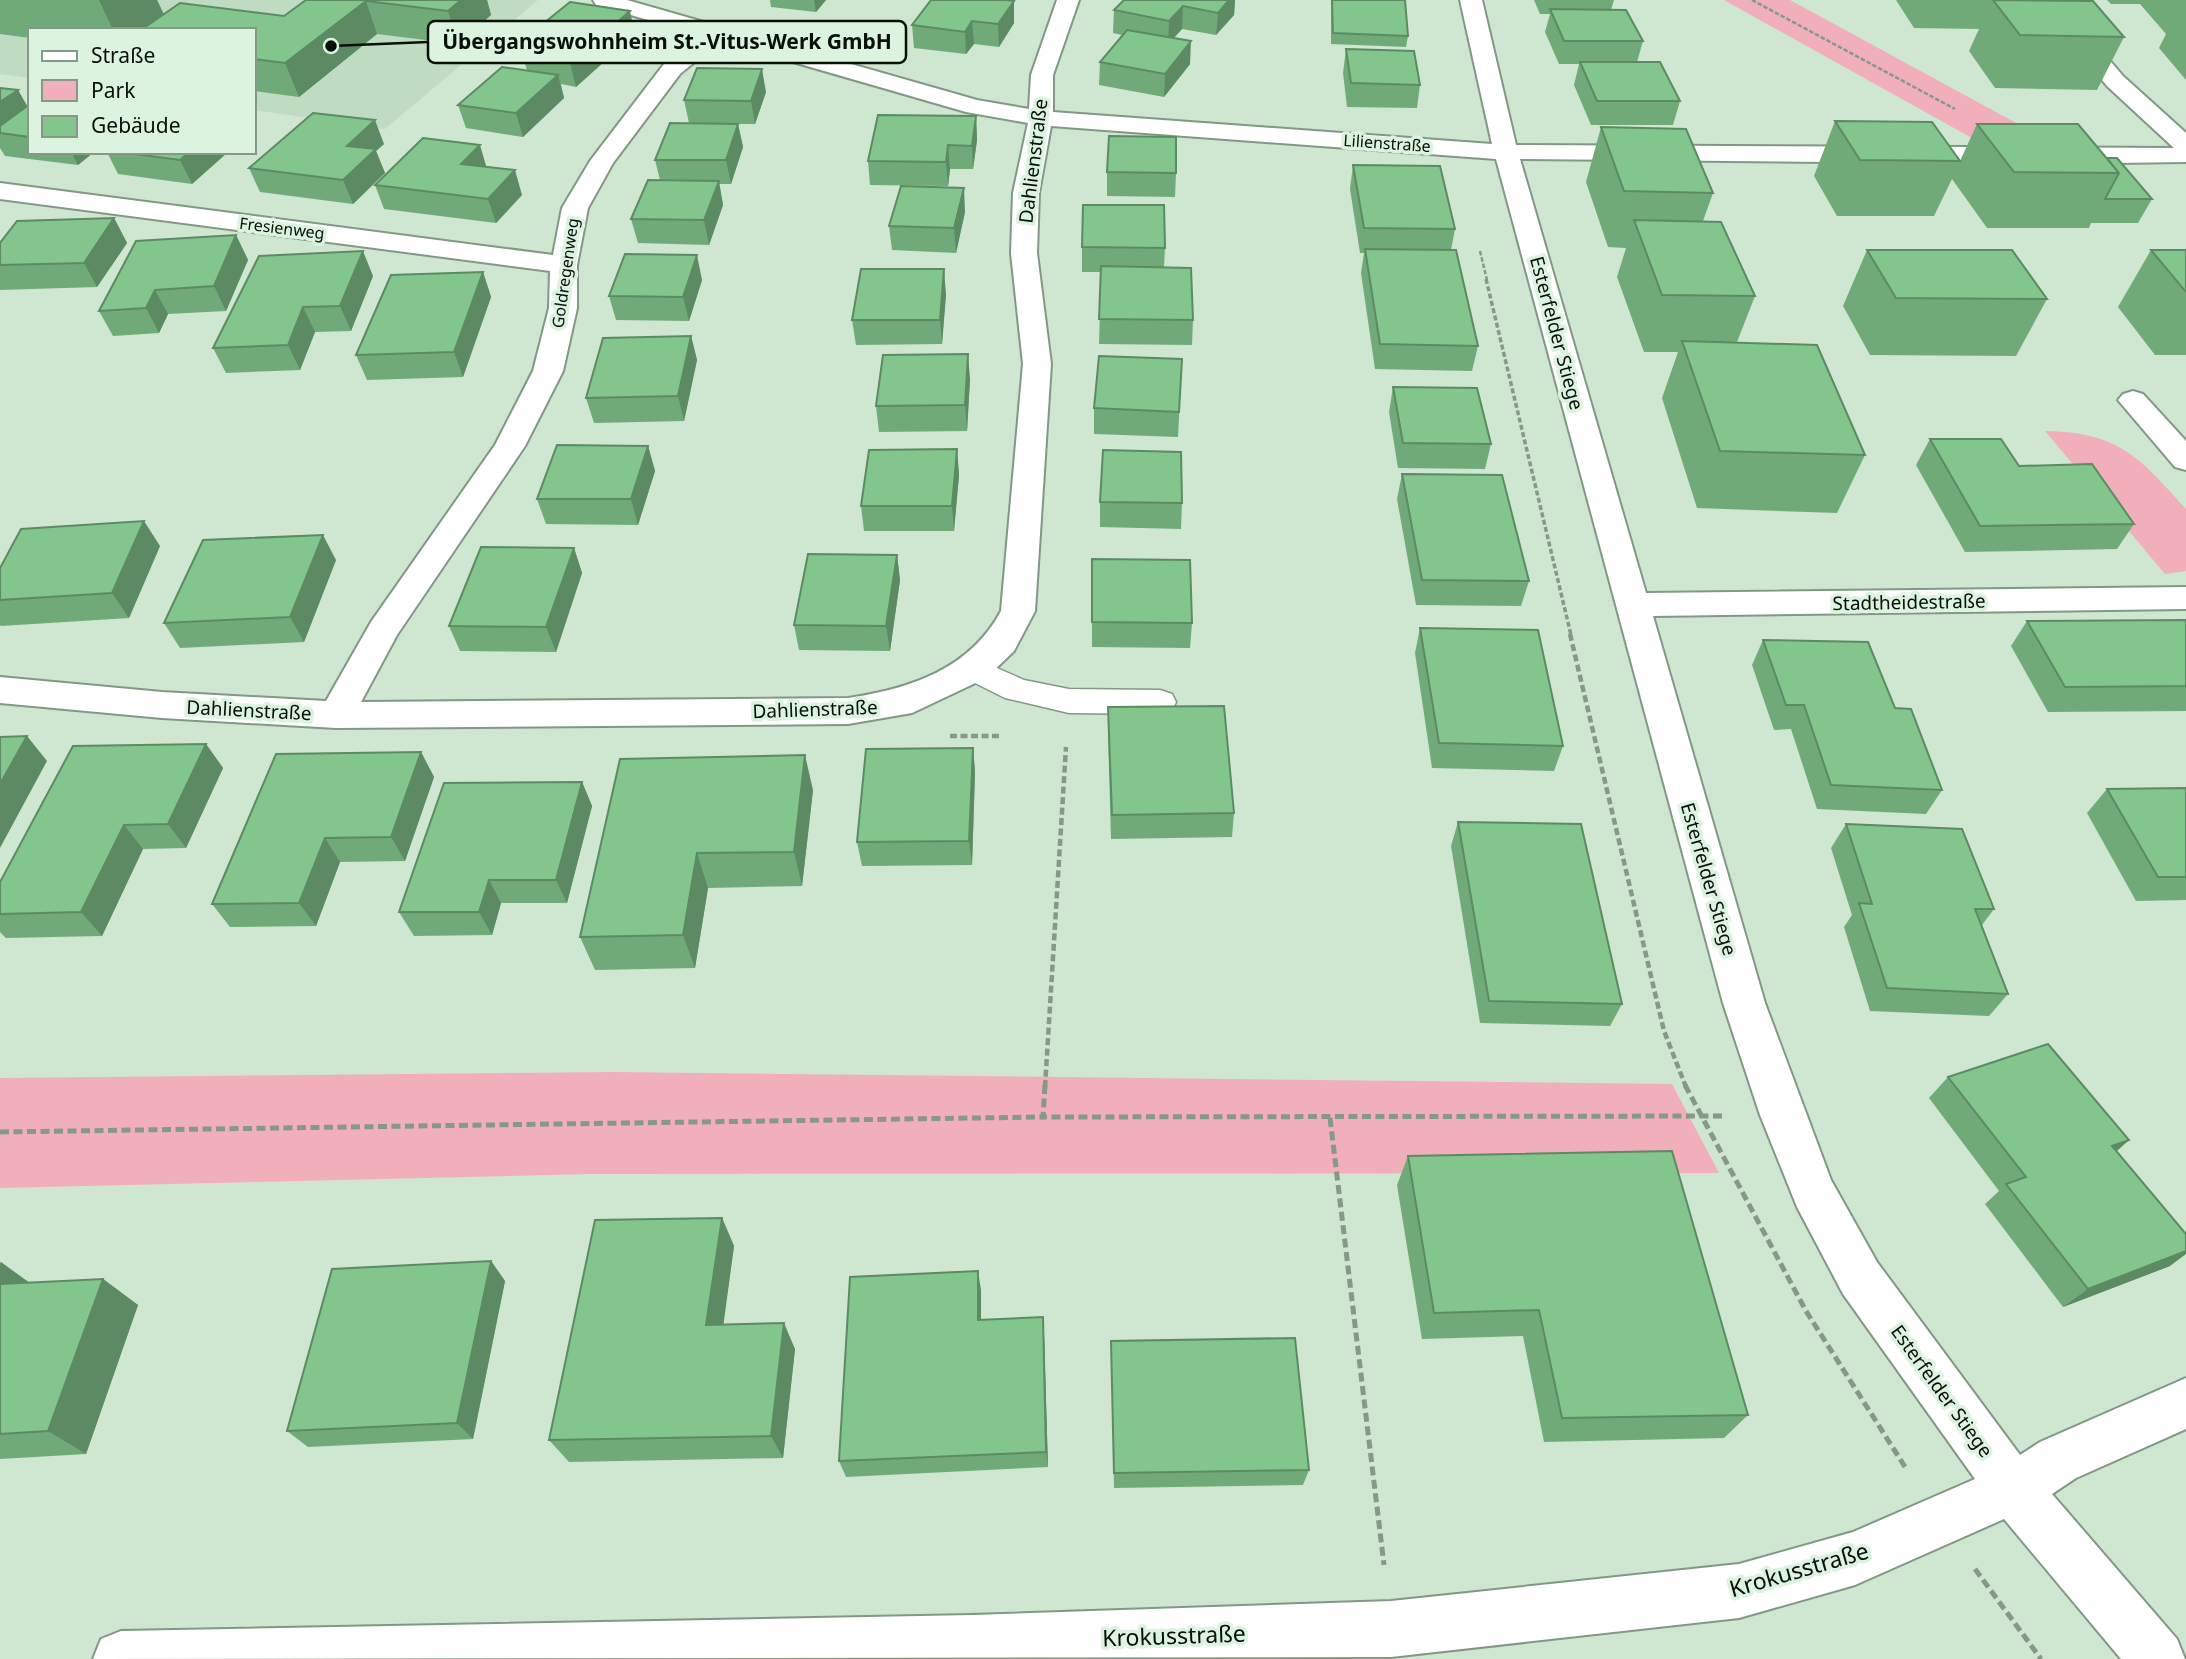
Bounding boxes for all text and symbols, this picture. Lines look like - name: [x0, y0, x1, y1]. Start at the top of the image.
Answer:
- callout: Übergangswohnheim St.-Vitus-Werk GmbH: [428, 21, 906, 63]
- text: Übergangswohnheim St.-Vitus-Werk GmbH: [442, 27, 892, 55]
- legend: [28, 28, 256, 154]
- text: Straße: [91, 41, 155, 69]
- text: Park: [91, 76, 136, 104]
- street label: Dahlienstraße: [1012, 97, 1054, 225]
- text: Gebäude: [91, 111, 181, 139]
- street label: Lilienstraße: [1343, 129, 1431, 157]
- street label: Fresienweg: [238, 212, 326, 244]
- street label: Goldregenweg: [546, 217, 584, 329]
- street label: Esterfelder Stiege: [1524, 253, 1590, 413]
- street label: Stadtheidestraße: [1832, 588, 1986, 616]
- street label: Dahlienstraße: [186, 694, 312, 726]
- street label: Dahlienstraße: [752, 694, 878, 724]
- street label: Esterfelder Stiege: [1675, 800, 1743, 958]
- street label: Esterfelder Stiege: [1885, 1320, 1999, 1462]
- street label: Krokusstraße: [1725, 1534, 1872, 1604]
- street label: Krokusstraße: [1102, 1617, 1246, 1653]

